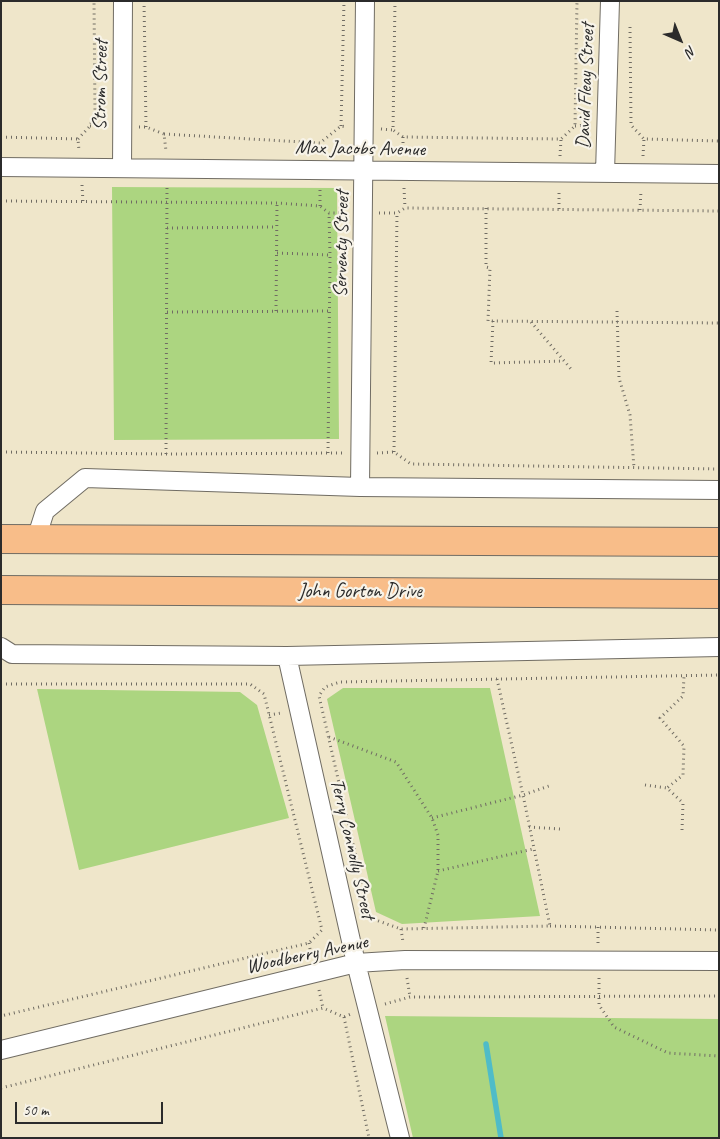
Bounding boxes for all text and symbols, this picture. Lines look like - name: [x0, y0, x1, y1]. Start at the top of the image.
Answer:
- north arrow: [655, 15, 705, 65]
- street label: David Fleay Street: [572, 23, 600, 149]
- street label: Strom Street: [88, 39, 114, 131]
- text: N: [682, 42, 700, 60]
- street label: Max Jacobs Avenue: [295, 136, 425, 162]
- street label: Serventy Street: [329, 190, 355, 298]
- street label: John Gorton Drive: [298, 580, 422, 604]
- street label: Terry Connolly Street: [324, 776, 380, 922]
- street label: Woodberry Avenue: [244, 930, 370, 980]
- scale bar: [18, 1092, 165, 1124]
- text: 50 m: [23, 1101, 49, 1120]

